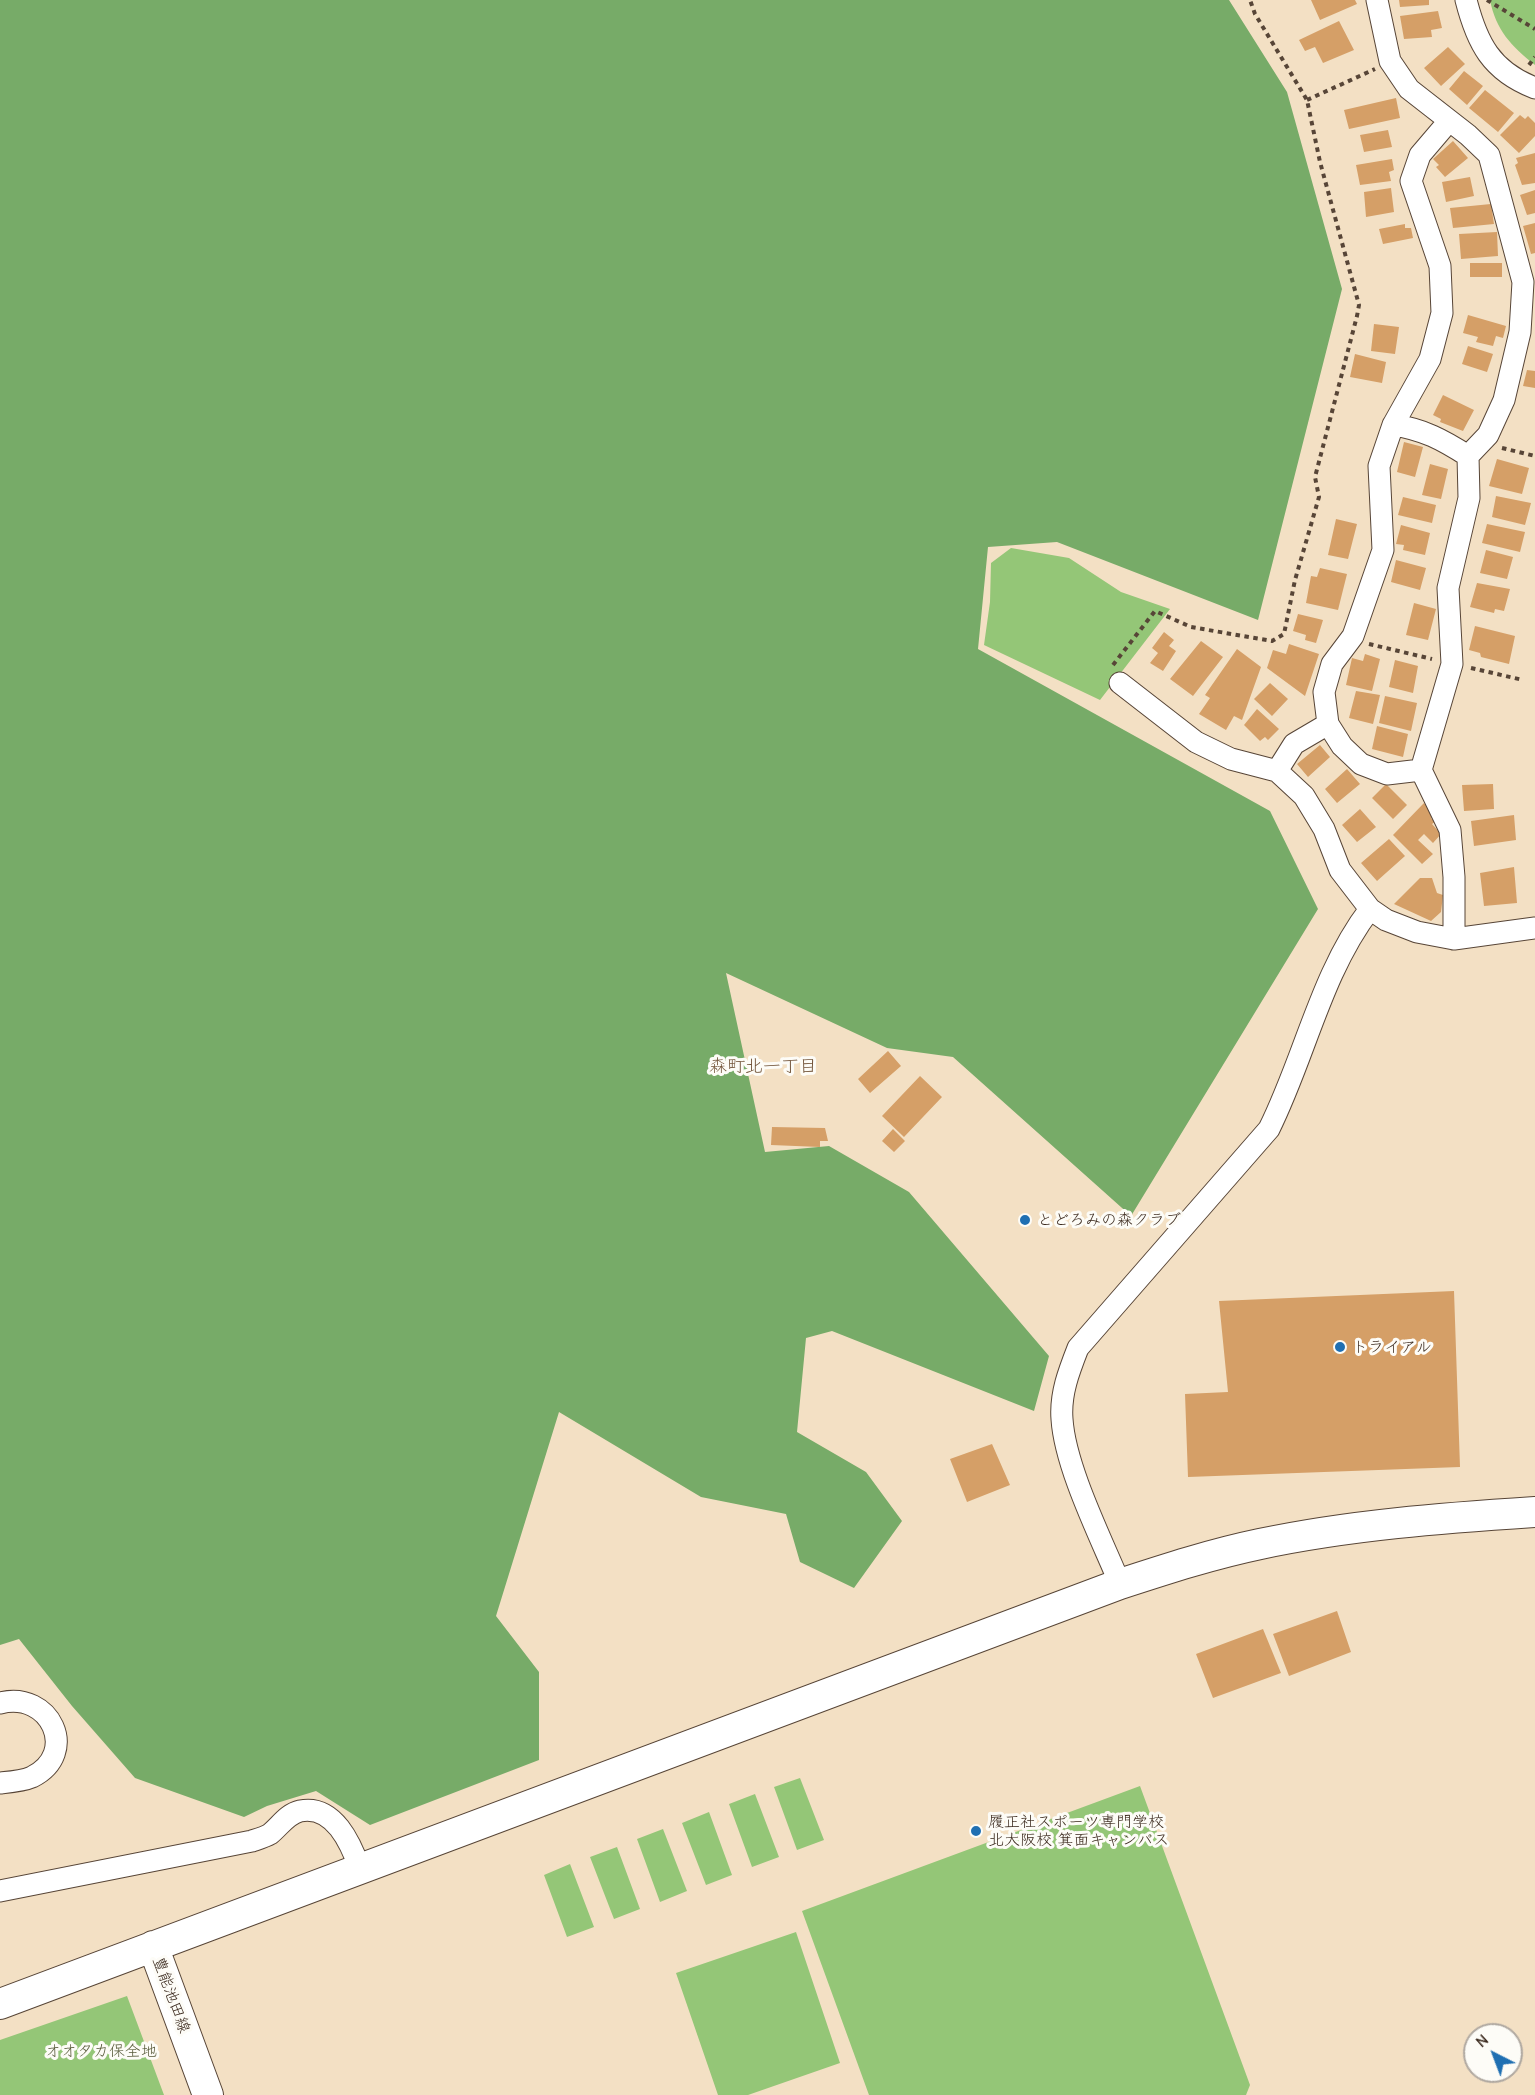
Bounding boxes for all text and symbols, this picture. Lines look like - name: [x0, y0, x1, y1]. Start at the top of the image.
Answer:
- district label: 森町北一丁目: [709, 1056, 817, 1078]
- place label: とどろみの森クラブ: [1037, 1210, 1181, 1230]
- marker: とどろみの森クラブ: [1018, 1213, 1032, 1227]
- place label: トライアル: [1352, 1337, 1432, 1357]
- marker: トライアル: [1333, 1340, 1347, 1354]
- place label: 履正社スポーツ専門学校 北大阪校 箕面キャンパス: [988, 1812, 1169, 1850]
- marker: 履正社スポーツ専門学校 北大阪校 箕面キャンパス: [969, 1824, 983, 1838]
- street label: 豊能池田線: [148, 1954, 194, 2036]
- north arrow: [1463, 2023, 1523, 2083]
- text: N: [1472, 2031, 1492, 2051]
- park label: オオタカ保全地: [45, 2041, 157, 2061]

